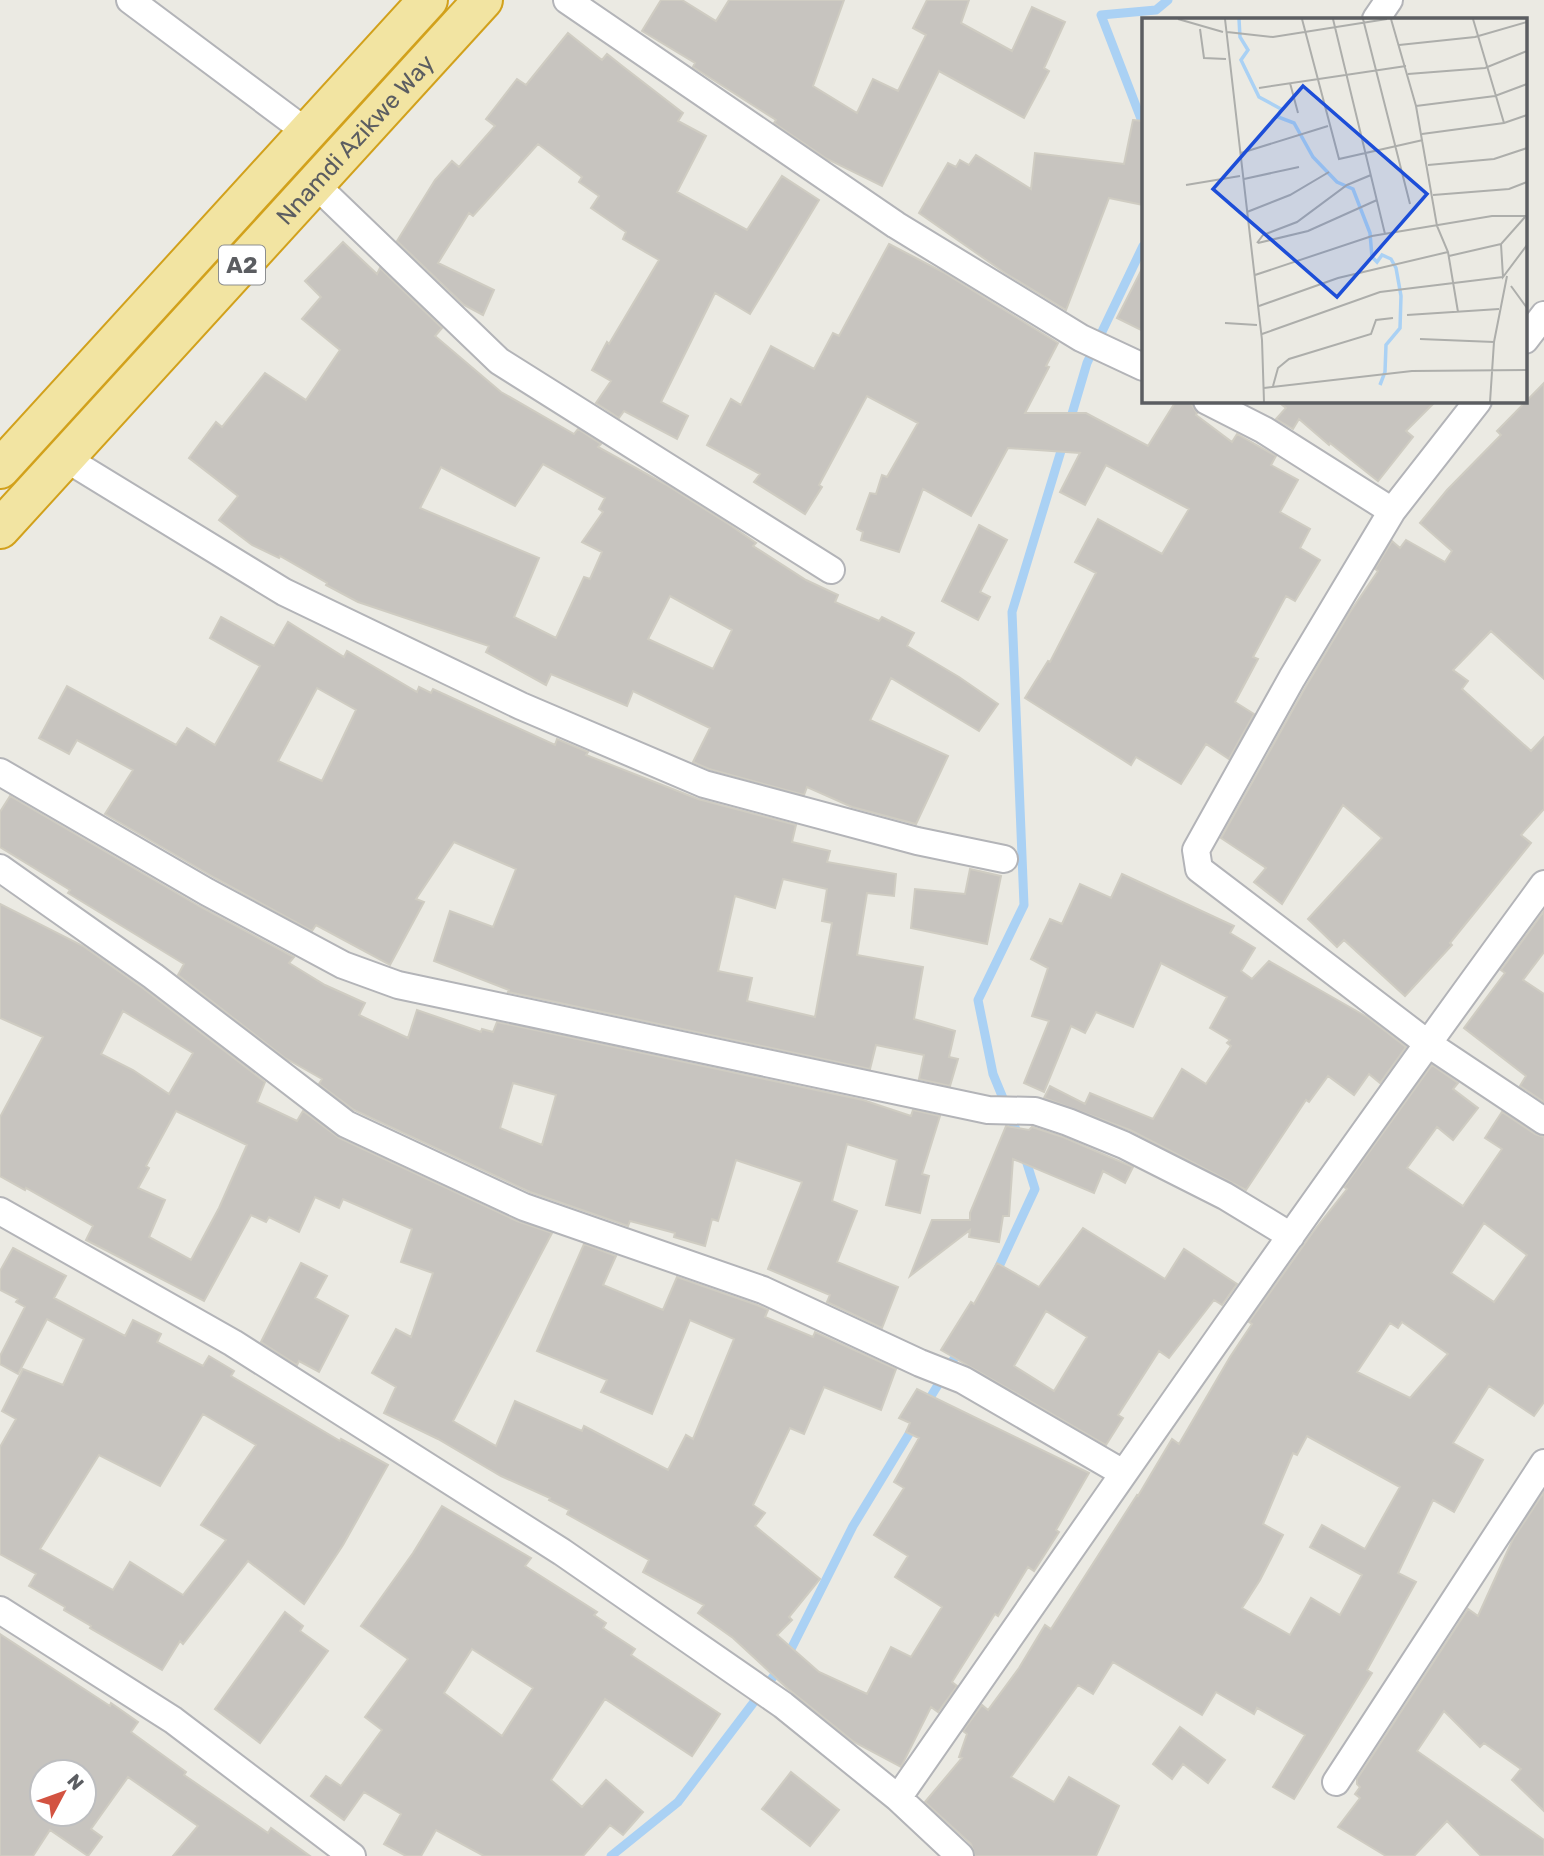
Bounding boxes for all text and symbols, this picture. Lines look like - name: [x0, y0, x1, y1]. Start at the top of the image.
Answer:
- inset map: [1142, 18, 1526, 402]
- street label: Nnamdi Azikwe Way: [271, 49, 440, 231]
- road number: A2: [219, 246, 265, 284]
- north arrow: [28, 1758, 98, 1828]
- text: N: [62, 1769, 89, 1795]

